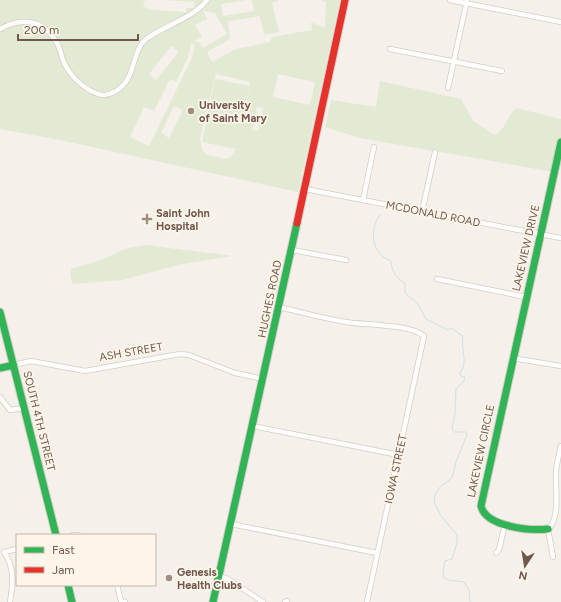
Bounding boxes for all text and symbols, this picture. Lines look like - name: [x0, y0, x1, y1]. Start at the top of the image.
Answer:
- scale bar: [18, 16, 138, 42]
- text: 200 m: [24, 23, 59, 37]
- place label: University of Saint Mary: [199, 99, 268, 125]
- marker: University of Saint Mary: [186, 106, 196, 116]
- street label: MCDONALD ROAD: [385, 198, 482, 230]
- street label: LAKEVIEW DRIVE: [510, 203, 542, 293]
- place label: Saint John Hospital: [156, 207, 210, 233]
- marker: Saint John Hospital: [141, 213, 153, 225]
- street label: HUGHES ROAD: [255, 259, 285, 339]
- street label: ASH STREET: [98, 340, 164, 364]
- street label: SOUTH 4TH STREET: [20, 370, 58, 472]
- street label: LAKEVIEW CIRCLE: [465, 403, 497, 499]
- street label: IOWA STREET: [382, 433, 410, 505]
- legend: [16, 534, 156, 586]
- text: Fast: [52, 543, 75, 557]
- north arrow: [505, 546, 545, 586]
- text: Jam: [52, 563, 75, 577]
- place label: Genesis Health Clubs: [177, 566, 242, 592]
- text: N: [518, 568, 529, 583]
- marker: Genesis Health Clubs: [164, 573, 174, 583]

